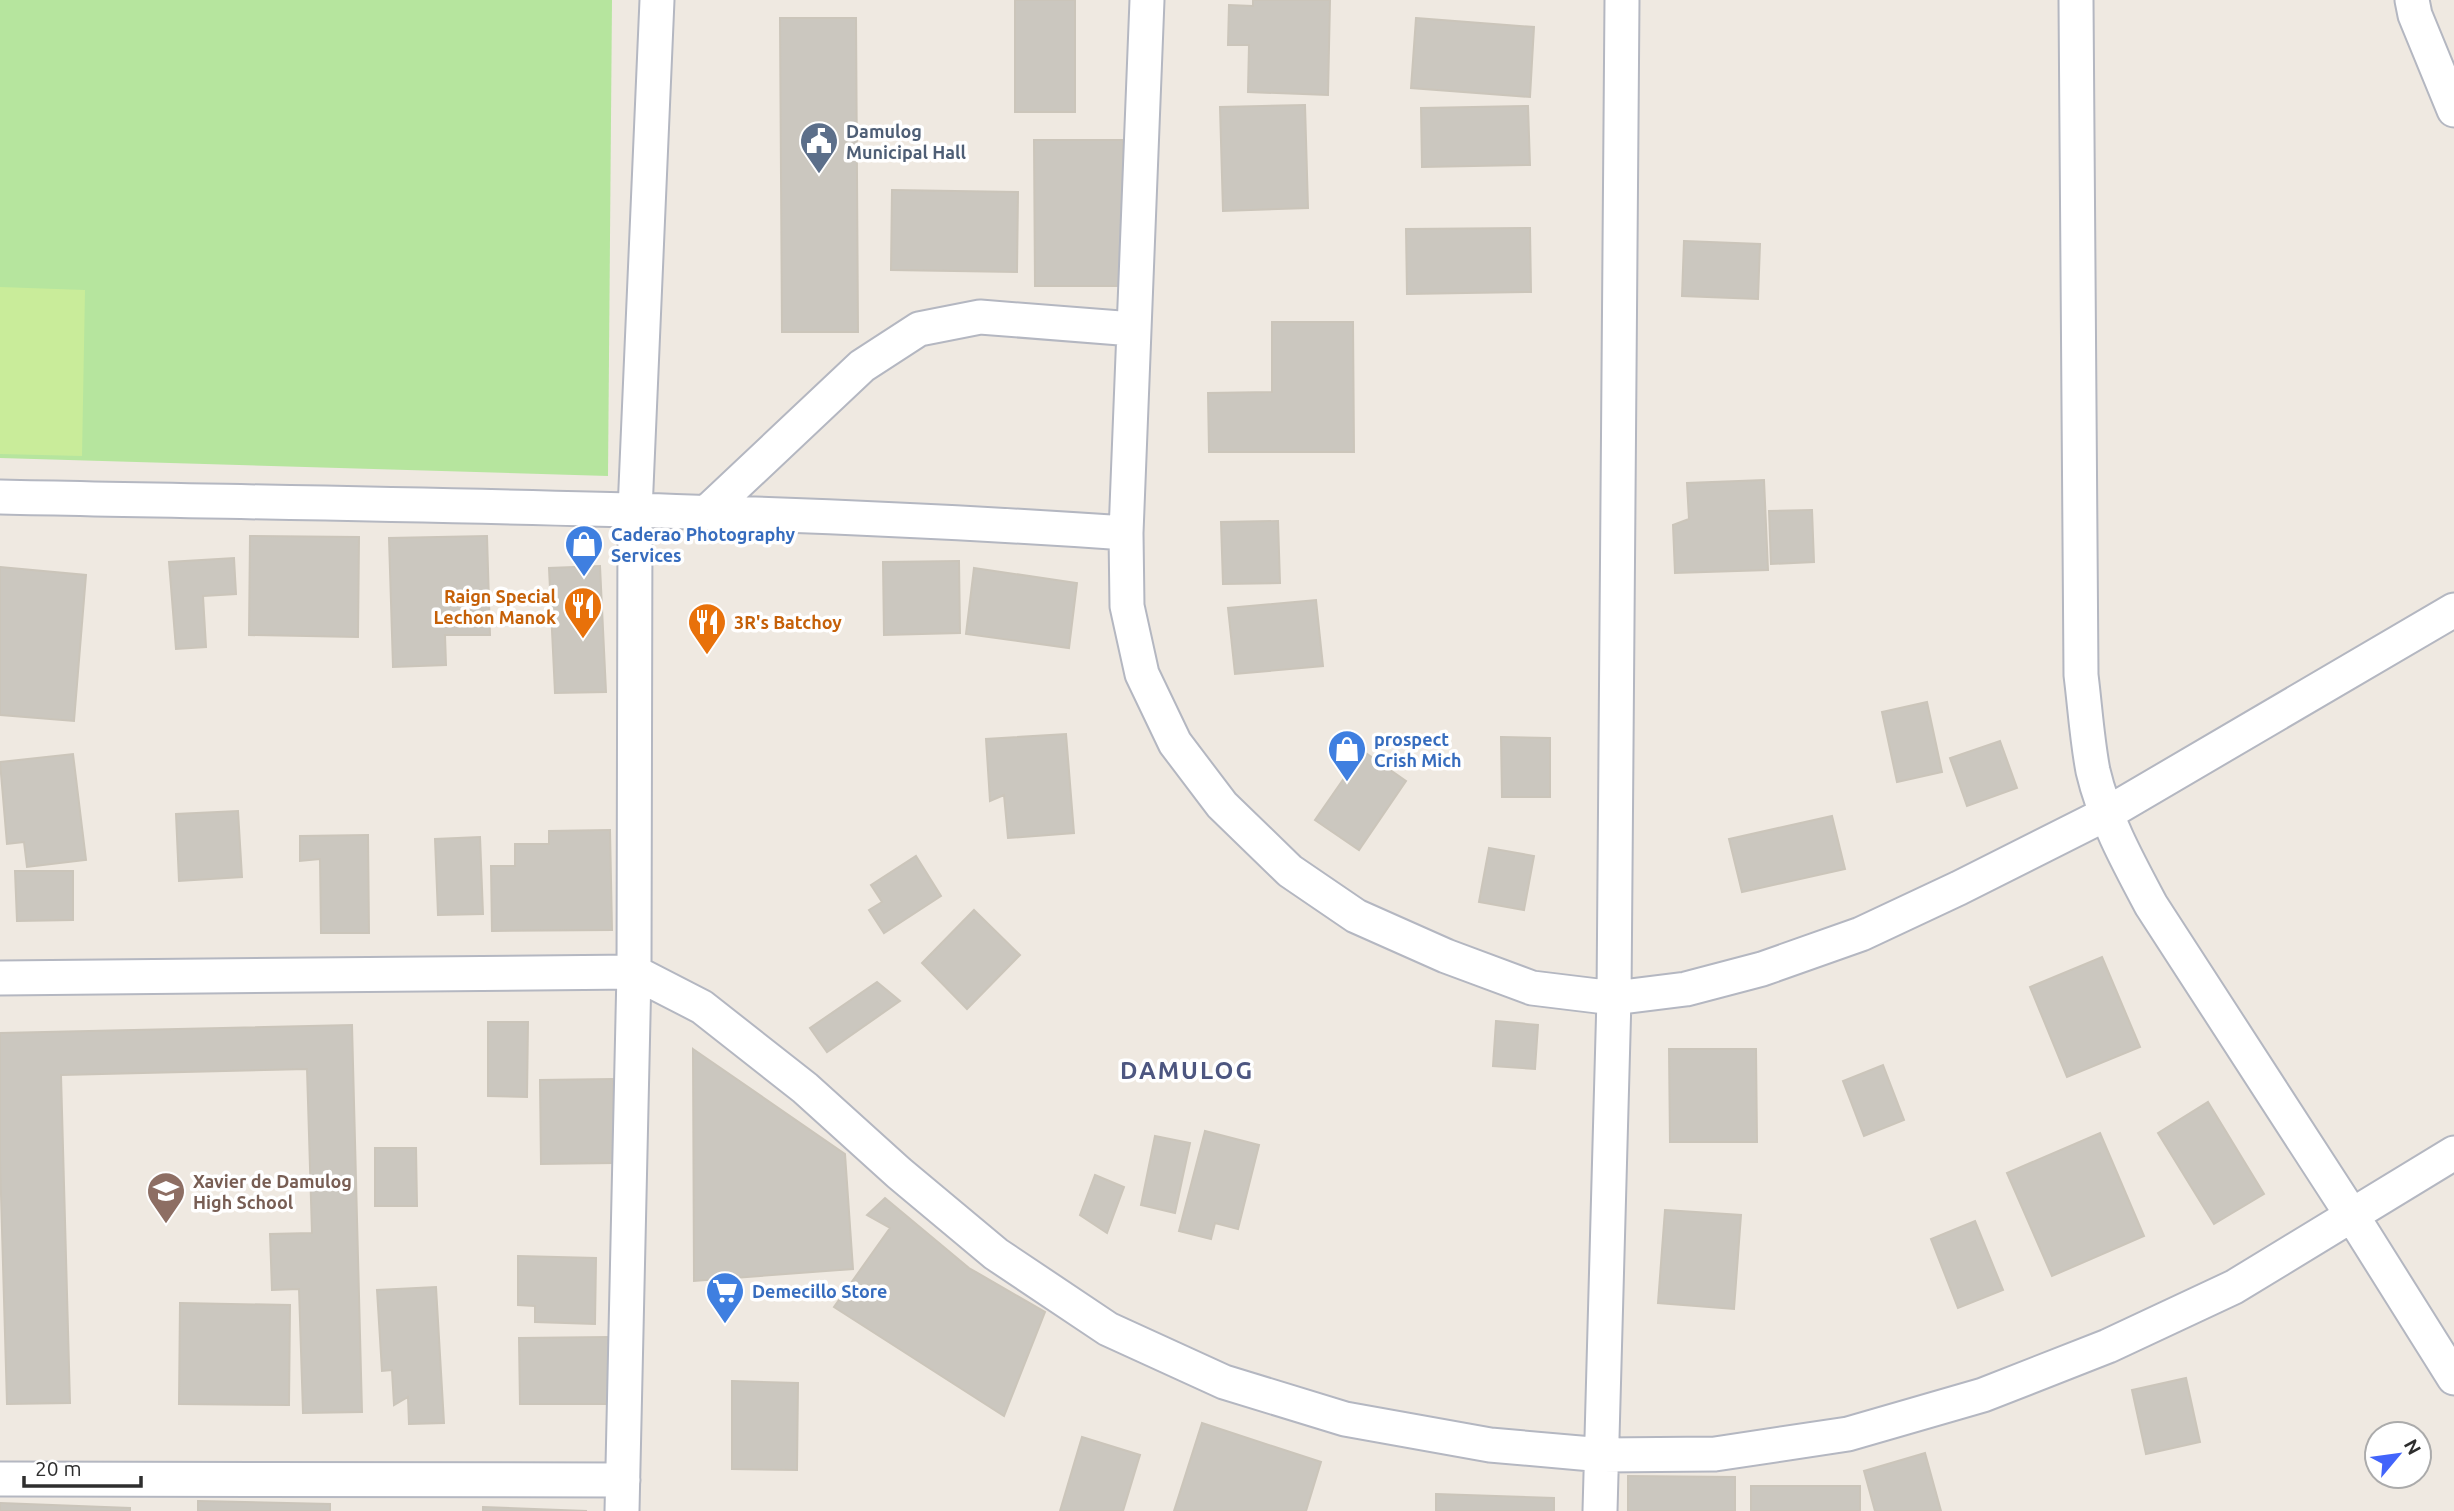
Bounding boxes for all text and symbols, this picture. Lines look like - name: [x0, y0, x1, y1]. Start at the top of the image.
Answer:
- public building icon: Damulog Municipal Hall: [798, 120, 840, 175]
- place label: Damulog Municipal Hall: [846, 121, 966, 162]
- shop icon: Caderao Photography Services: [563, 523, 605, 578]
- place label: Caderao Photography Services: [611, 524, 795, 565]
- restaurant icon: Raign Special Lechon Manok: [562, 585, 604, 640]
- place label: Raign Special Lechon Manok: [433, 586, 557, 627]
- restaurant icon: 3R's Batchoy: [686, 601, 728, 656]
- place label: 3R's Batchoy: [734, 612, 842, 632]
- shop icon: prospect Crish Mich: [1326, 728, 1368, 783]
- place label: prospect Crish Mich: [1374, 729, 1462, 770]
- district label: DAMULOG: [1120, 1057, 1254, 1084]
- school or university icon: Xavier de Damulog High School: [145, 1170, 187, 1225]
- place label: Xavier de Damulog High School: [193, 1171, 352, 1212]
- supermarket icon: Demecillo Store: [704, 1270, 746, 1325]
- place label: Demecillo Store: [752, 1281, 887, 1301]
- north arrow: [2363, 1420, 2433, 1490]
- text: N: [2400, 1435, 2426, 1458]
- scale bar: [24, 1444, 142, 1488]
- text: 20 m: [35, 1456, 82, 1480]

